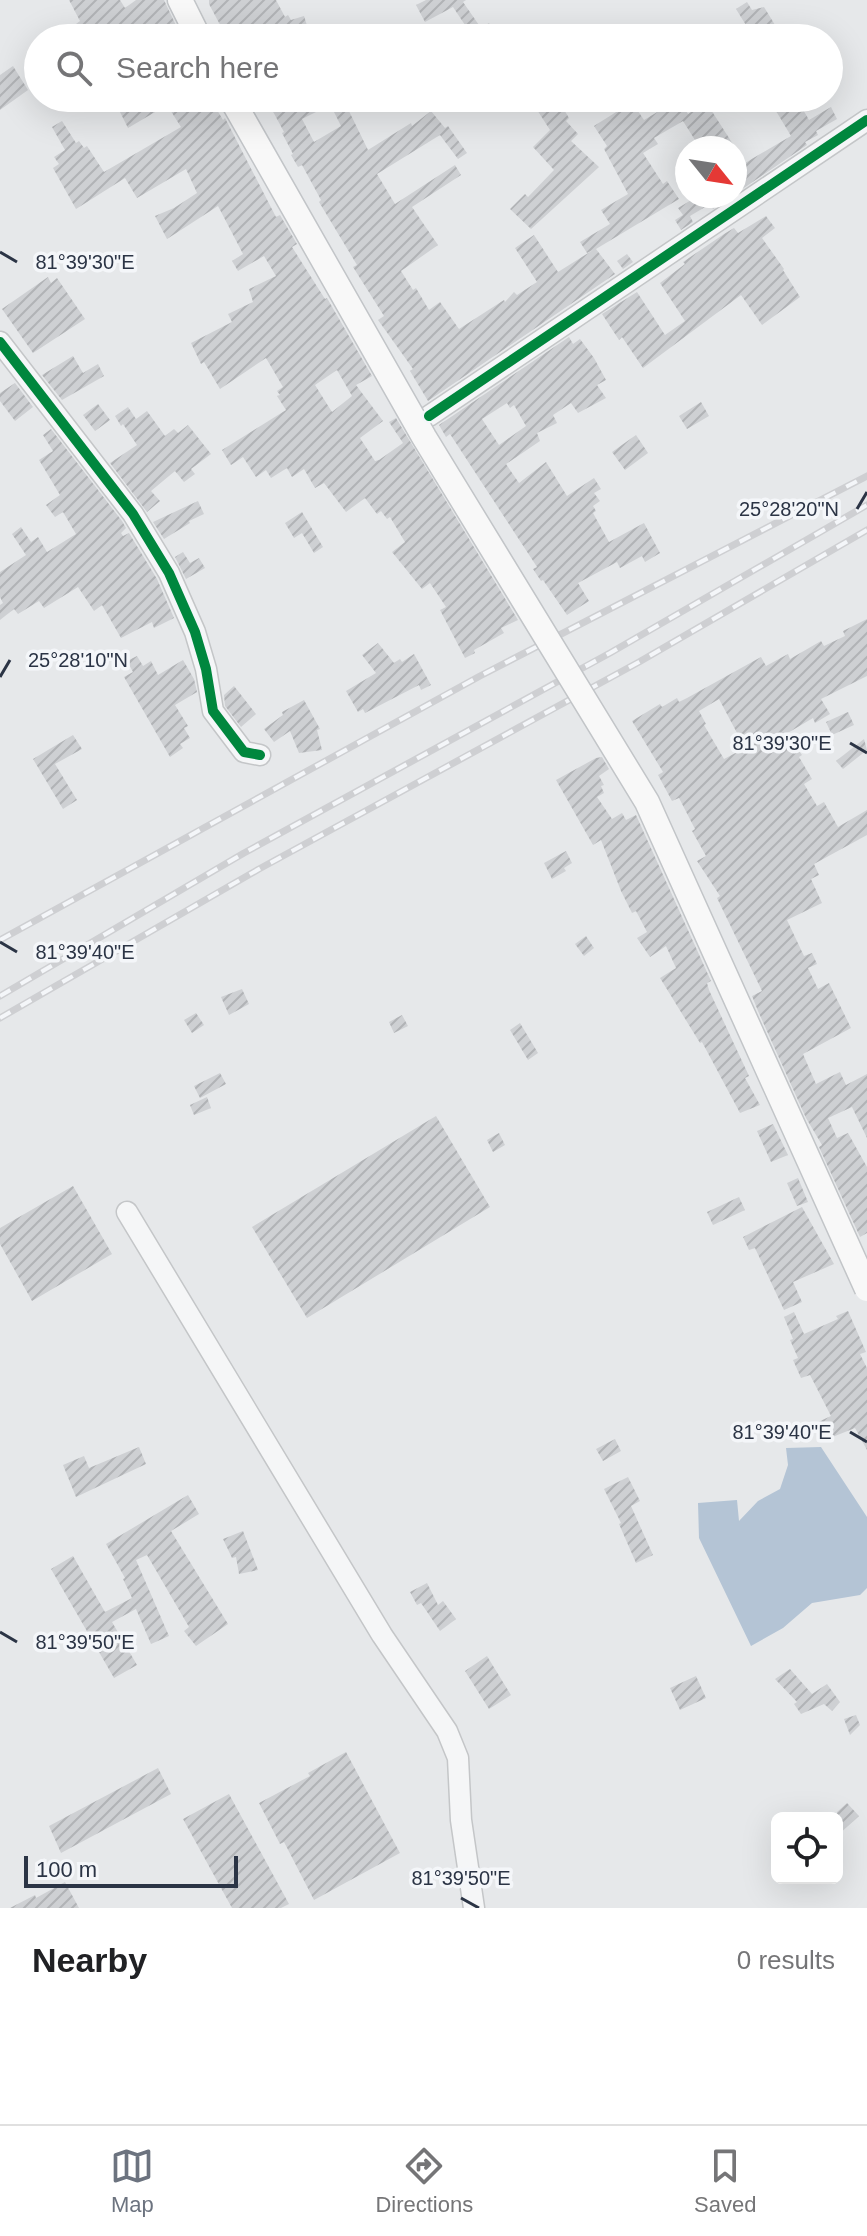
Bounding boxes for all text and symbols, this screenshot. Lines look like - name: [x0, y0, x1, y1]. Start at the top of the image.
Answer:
- search box: [24, 24, 843, 112]
- icon: search: [52, 46, 96, 90]
- text: Search here: [116, 51, 279, 84]
- north arrow: [675, 136, 747, 208]
- text: 81°39'30"E: [36, 251, 135, 273]
- text: 25°28'20"N: [739, 498, 839, 520]
- text: 25°28'10"N: [28, 649, 128, 671]
- text: 81°39'30"E: [733, 732, 832, 754]
- text: 81°39'40"E: [36, 941, 135, 963]
- text: 81°39'40"E: [733, 1421, 832, 1443]
- text: 81°39'50"E: [36, 1631, 135, 1653]
- map controls: [771, 1812, 843, 1884]
- button: locate: [771, 1812, 843, 1884]
- scale bar: [24, 1852, 238, 1888]
- text: 100 m: [36, 1857, 97, 1882]
- text: 81°39'50"E: [412, 1867, 511, 1889]
- text: Nearby: [32, 1941, 147, 1979]
- text: 0 results: [737, 1945, 835, 1975]
- tab: Map: [110, 2144, 154, 2218]
- tab: Directions: [375, 2144, 473, 2218]
- tab: Saved: [694, 2144, 757, 2218]

